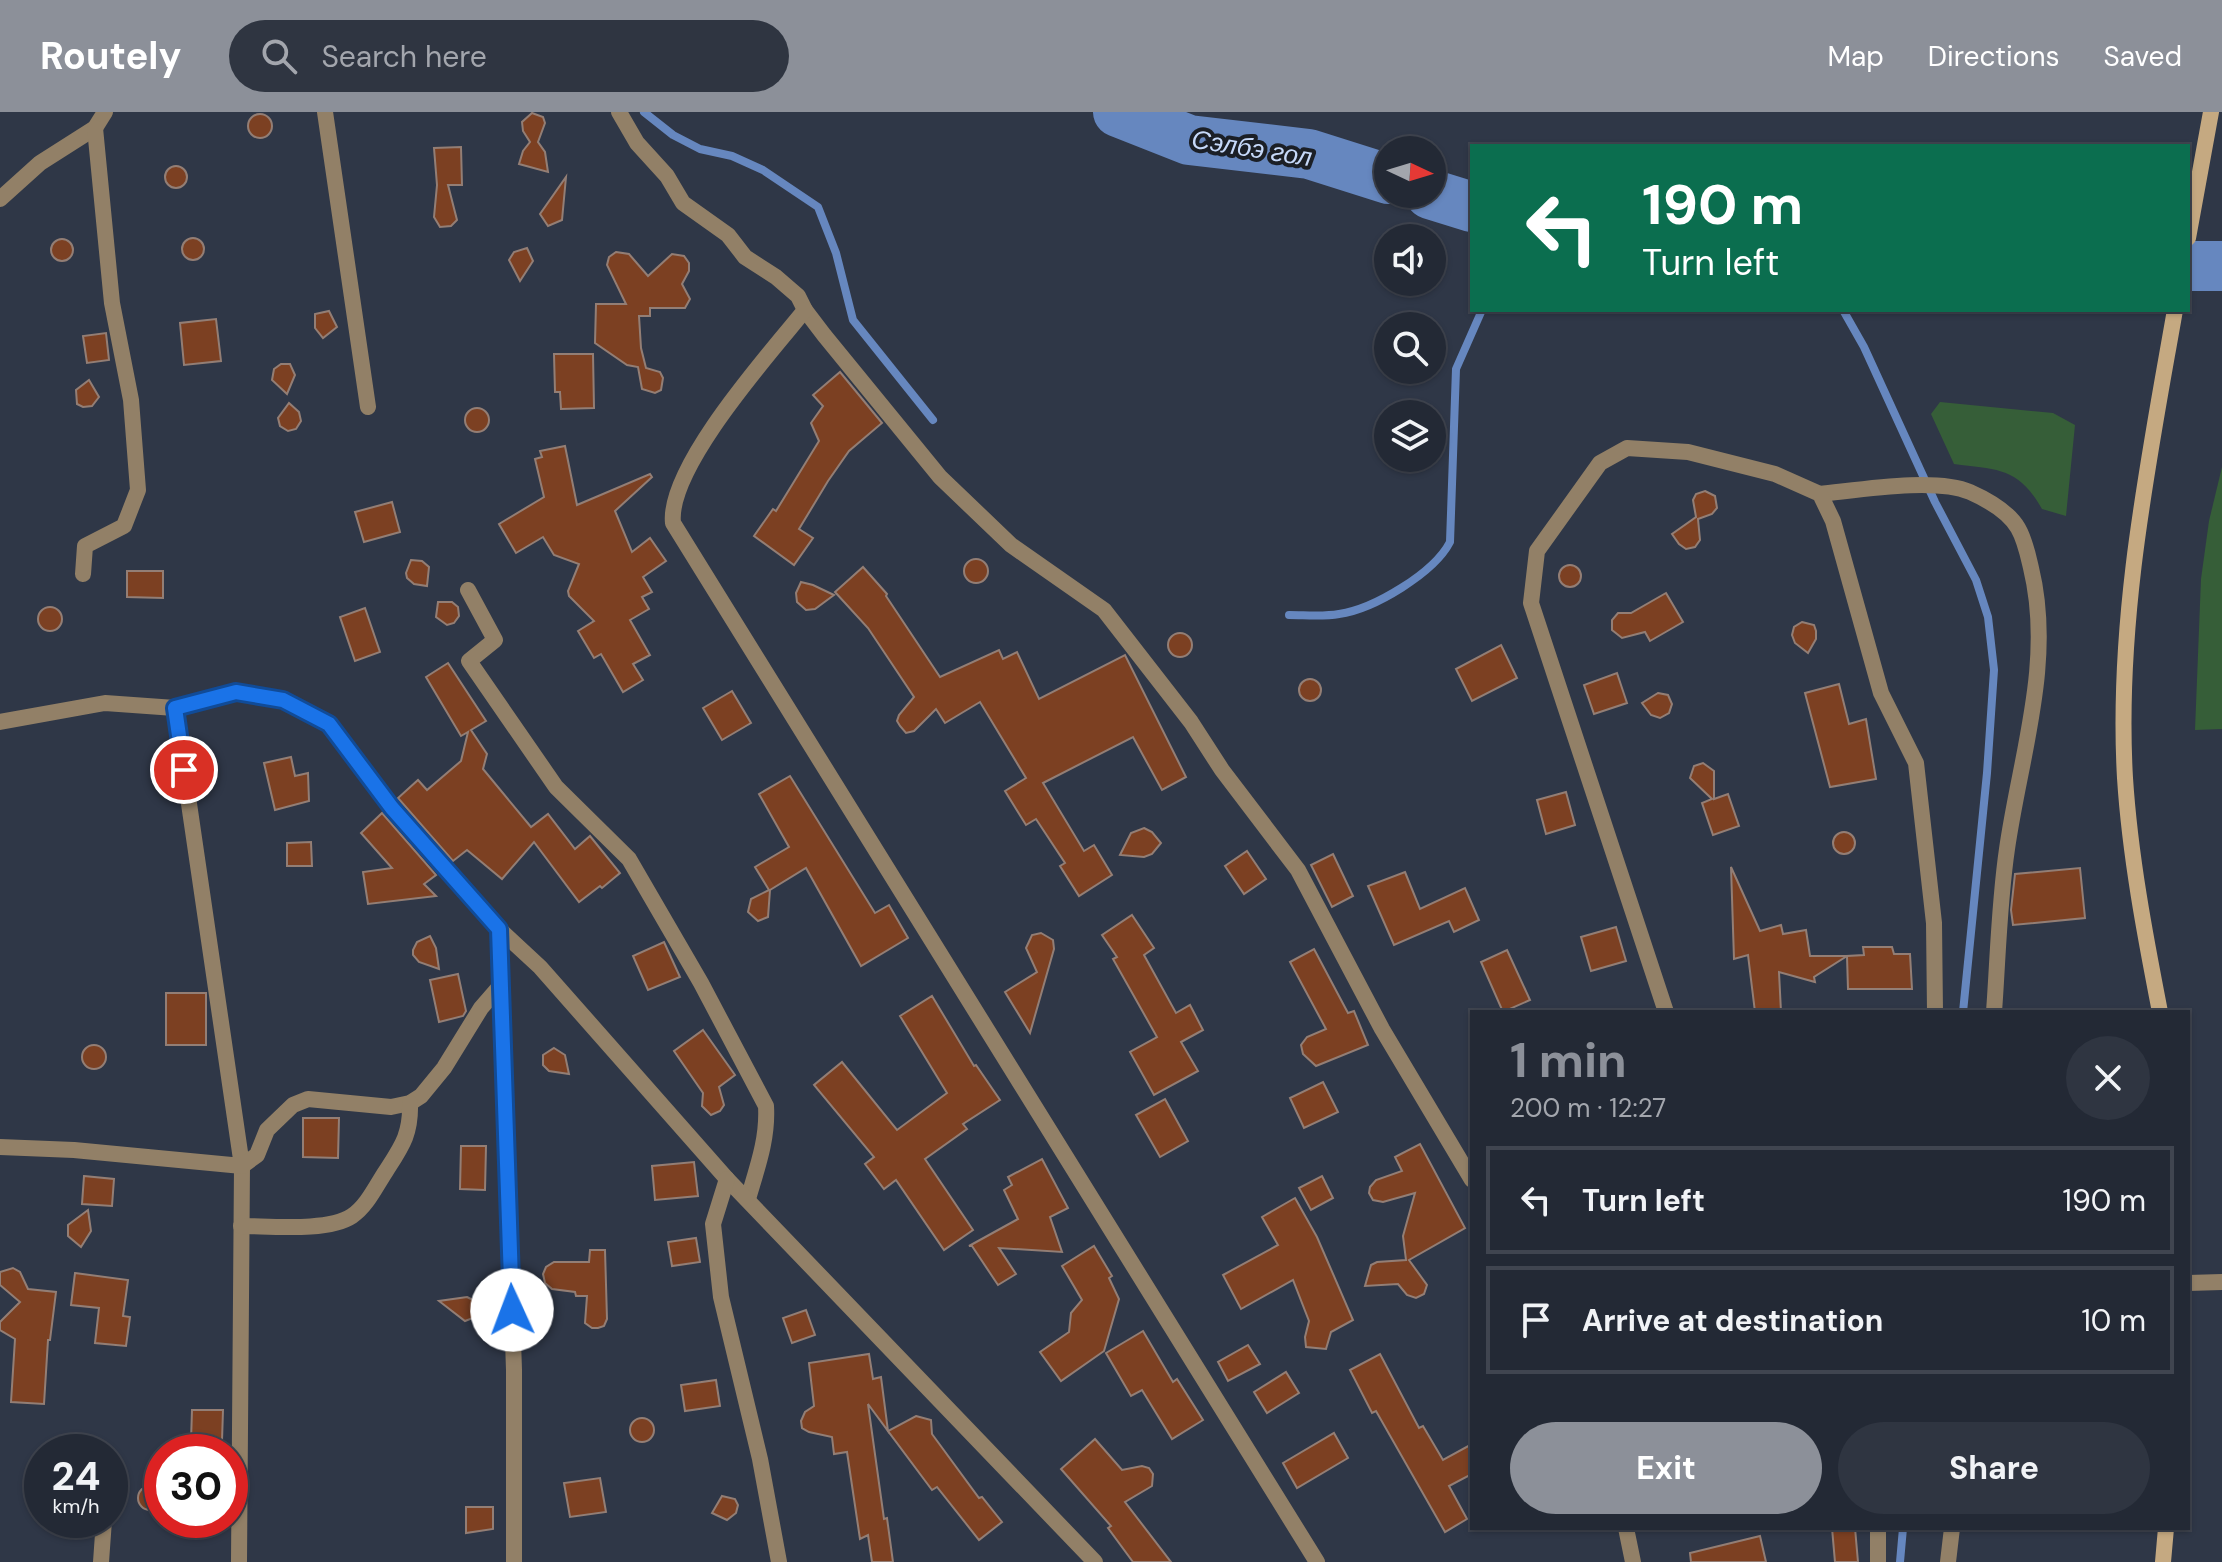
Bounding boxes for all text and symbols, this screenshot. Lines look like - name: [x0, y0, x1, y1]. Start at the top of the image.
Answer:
- search box: [229, 20, 789, 92]
- text: Routely: [40, 31, 181, 81]
- icon: search: [257, 34, 301, 78]
- text: Search here: [321, 37, 487, 76]
- text: Map: [1827, 38, 1884, 75]
- text: Directions: [1928, 38, 2060, 75]
- text: Saved: [2104, 38, 2182, 75]
- water label: Сэлбэ гол: [1189, 122, 1315, 174]
- north arrow: [1374, 136, 1446, 208]
- map controls: [1374, 136, 1446, 472]
- text: 190 m: [1642, 168, 1803, 241]
- icon: left: [1510, 176, 1614, 280]
- button: sound: [1374, 224, 1446, 296]
- text: Turn left: [1642, 239, 1779, 286]
- button: search: [1374, 312, 1446, 384]
- button: layers: [1374, 400, 1446, 472]
- pin: [150, 736, 218, 804]
- icon: arrive: [162, 748, 206, 792]
- text: 1 min: [1510, 1029, 1627, 1092]
- button: close: [2066, 1036, 2150, 1120]
- text: 200 m · 12:27: [1510, 1091, 1666, 1125]
- icon: left: [1514, 1178, 1558, 1222]
- text: Turn left: [1582, 1181, 1705, 1220]
- text: 190 m: [2063, 1181, 2146, 1220]
- position arrow: [470, 1268, 554, 1352]
- icon: arrive: [1514, 1298, 1558, 1342]
- text: Arrive at destination: [1582, 1301, 1883, 1340]
- text: 10 m: [2081, 1301, 2146, 1340]
- button: Exit: [1510, 1422, 1822, 1514]
- button: Share: [1838, 1422, 2150, 1514]
- speed limit sign: 30: [144, 1434, 248, 1538]
- text: 24: [52, 1450, 100, 1502]
- text: km/h: [52, 1493, 100, 1519]

